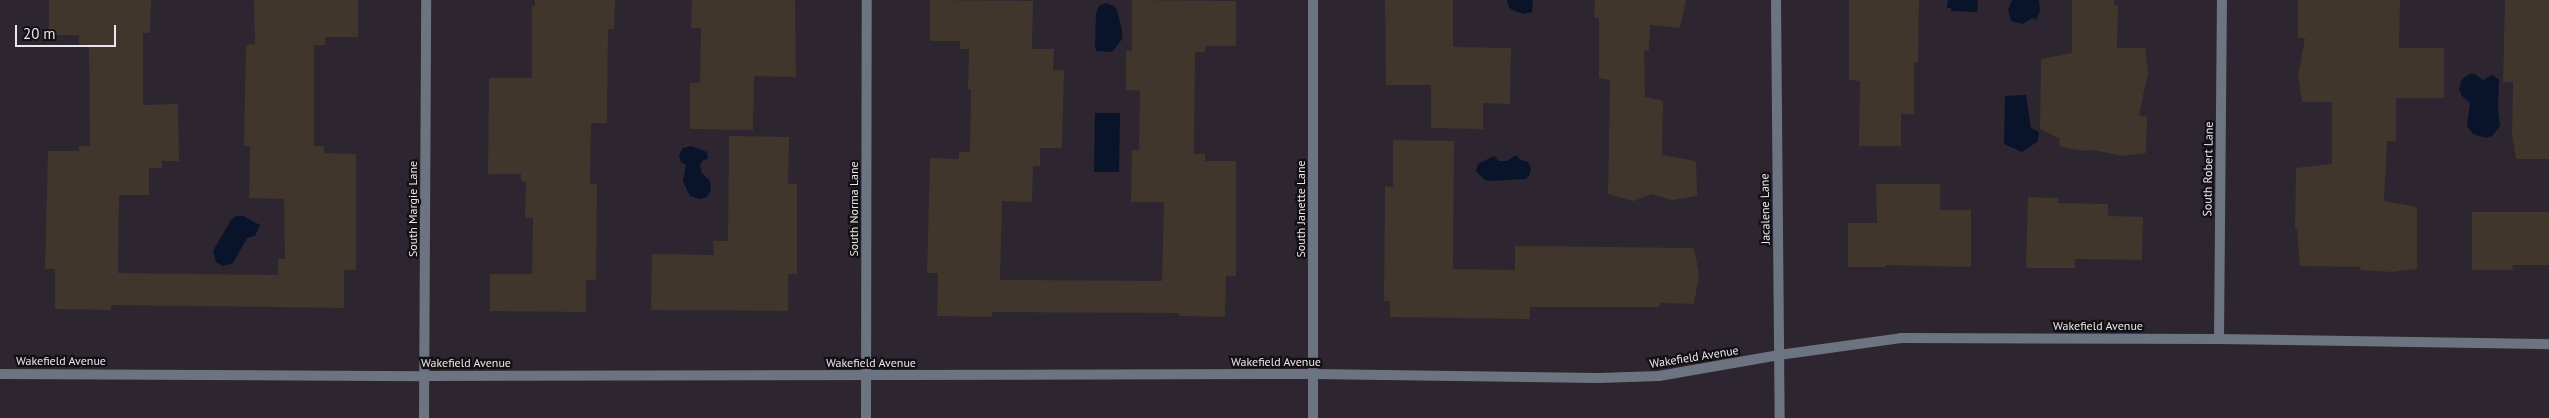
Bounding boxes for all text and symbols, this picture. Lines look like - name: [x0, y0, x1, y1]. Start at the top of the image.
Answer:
- scale bar: [18, 15, 119, 47]
- text: 20 m: [23, 24, 56, 43]
- street label: South Robert Lane: [2200, 121, 2216, 217]
- street label: South Janette Lane: [1294, 160, 1308, 258]
- street label: South Margie Lane: [406, 161, 420, 257]
- street label: South Norma Lane: [847, 161, 861, 257]
- street label: Jacalene Lane: [1757, 173, 1773, 245]
- street label: Wakefield Avenue: [2053, 319, 2143, 333]
- street label: Wakefield Avenue: [1648, 343, 1740, 371]
- street label: Wakefield Avenue: [16, 354, 106, 368]
- street label: Wakefield Avenue: [1231, 355, 1321, 369]
- street label: Wakefield Avenue: [421, 356, 511, 370]
- street label: Wakefield Avenue: [826, 356, 916, 370]

